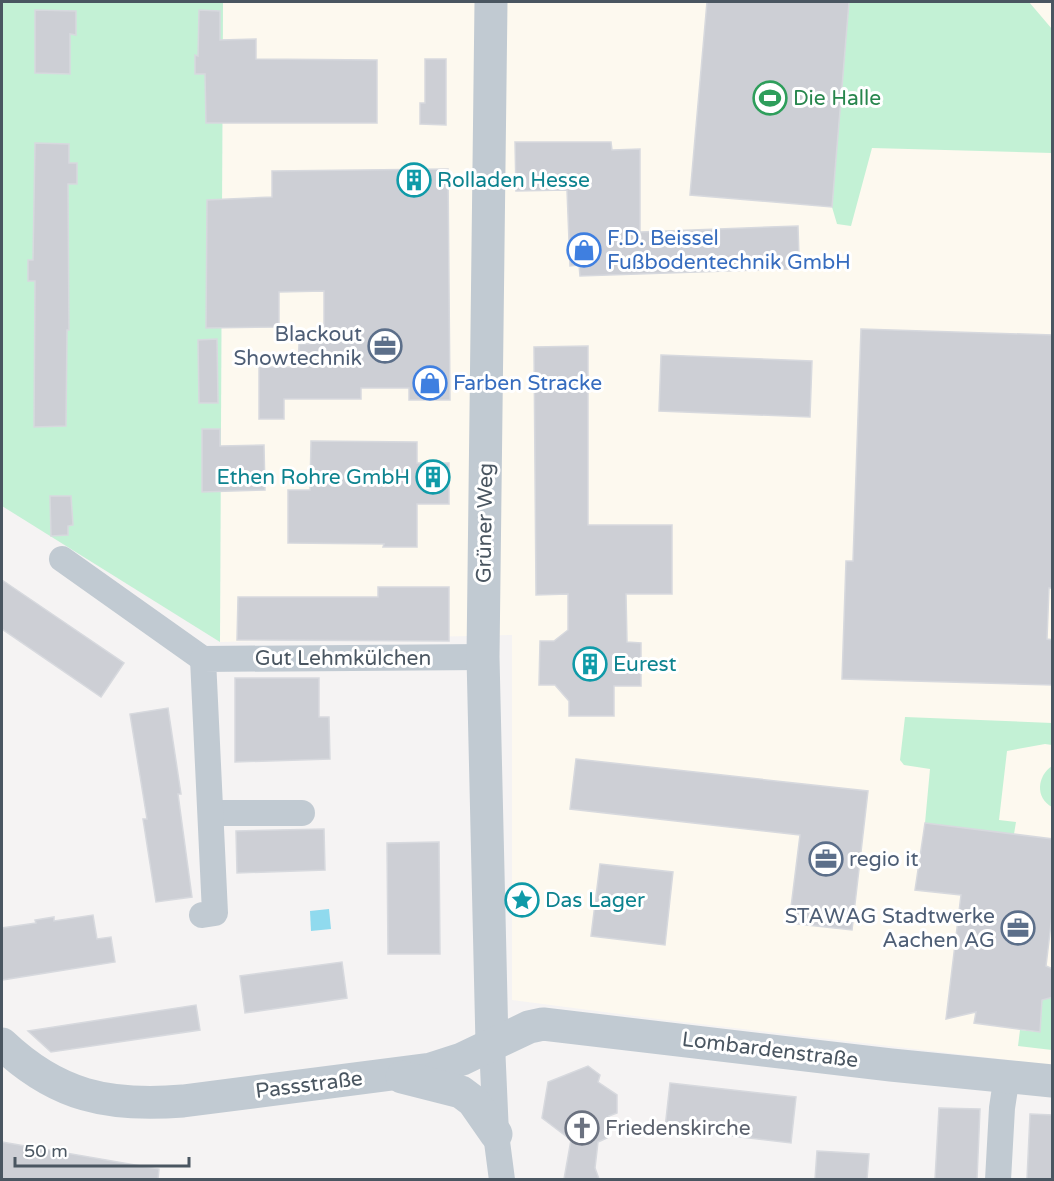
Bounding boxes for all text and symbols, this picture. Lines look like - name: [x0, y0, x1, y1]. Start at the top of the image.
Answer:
- sports icon: Die Halle: [752, 80, 788, 116]
- place label: Die Halle: [793, 86, 881, 111]
- building icon: Rolladen Hesse: [396, 162, 432, 198]
- place label: Rolladen Hesse: [437, 168, 590, 193]
- place label: F.D. Beissel Fußbodentechnik GmbH: [607, 226, 851, 275]
- shop icon: F.D. Beissel Fußbodentechnik GmbH: [566, 232, 602, 268]
- place label: Blackout Showtechnik: [234, 322, 362, 371]
- office icon: Blackout Showtechnik: [367, 328, 403, 364]
- shop icon: Farben Stracke: [412, 365, 448, 401]
- place label: Farben Stracke: [453, 371, 602, 396]
- building icon: Ethen Rohre GmbH: [415, 459, 451, 495]
- street label: Grüner Weg: [471, 463, 499, 583]
- place label: Ethen Rohre GmbH: [216, 465, 410, 490]
- street label: Gut Lehmkülchen: [255, 646, 431, 671]
- building icon: Eurest: [572, 646, 608, 682]
- place label: Eurest: [613, 652, 677, 677]
- office icon: regio it: [808, 841, 844, 877]
- place label: regio it: [849, 847, 919, 872]
- place icon: Das Lager: [504, 882, 540, 918]
- place label: Das Lager: [545, 888, 645, 913]
- place label: STAWAG Stadtwerke Aachen AG: [785, 904, 995, 953]
- office icon: STAWAG Stadtwerke Aachen AG: [1000, 910, 1036, 946]
- street label: Lombardenstraße: [680, 1027, 860, 1073]
- street label: Passstraße: [254, 1066, 364, 1104]
- church icon: Friedenskirche: [564, 1110, 600, 1146]
- place label: Friedenskirche: [605, 1116, 751, 1141]
- scale bar: [15, 1130, 189, 1168]
- text: 50 m: [24, 1140, 68, 1162]

